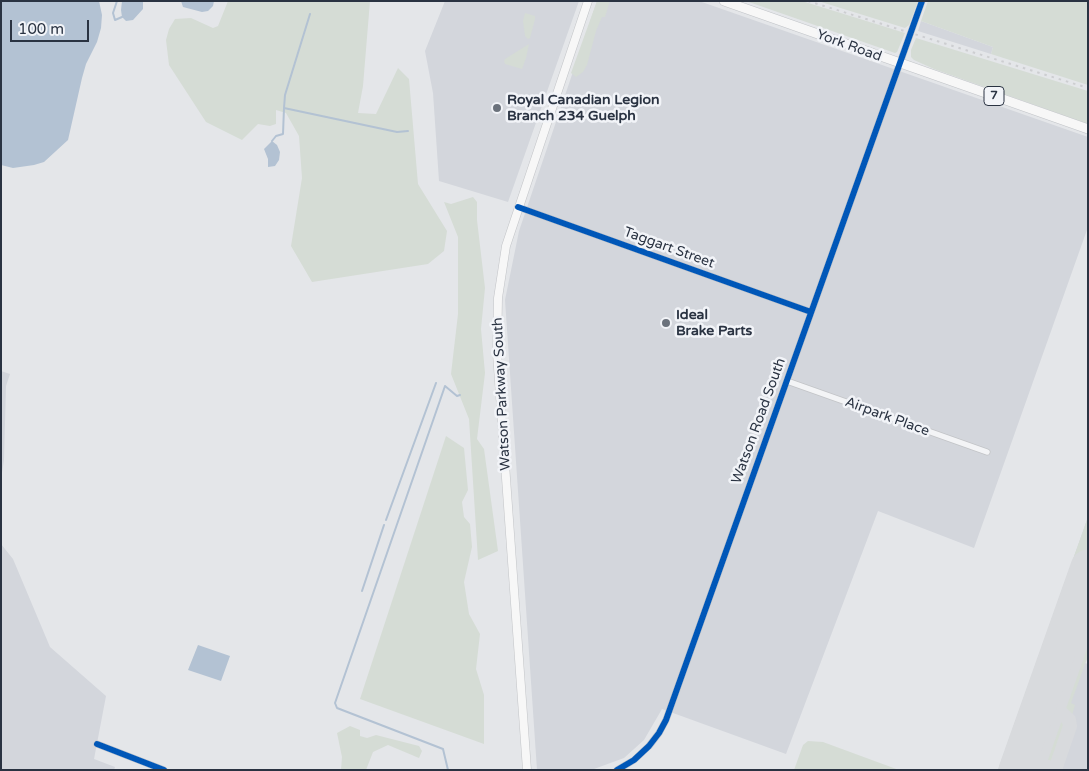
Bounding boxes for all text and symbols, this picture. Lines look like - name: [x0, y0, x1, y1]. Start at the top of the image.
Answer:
- scale bar: [12, 10, 91, 42]
- text: 100 m: [18, 20, 64, 38]
- street label: York Road: [814, 26, 884, 66]
- road number: 7: [984, 86, 1004, 105]
- place label: Royal Canadian Legion Branch 234 Guelph: [507, 92, 660, 124]
- marker: Royal Canadian Legion Branch 234 Guelph: [491, 102, 503, 114]
- street label: Taggart Street: [621, 224, 717, 272]
- place label: Ideal Brake Parts: [676, 307, 752, 340]
- street label: Watson Parkway South: [490, 317, 514, 471]
- marker: Ideal Brake Parts: [660, 317, 672, 329]
- street label: Watson Road South: [728, 356, 790, 486]
- street label: Airpark Place: [843, 394, 931, 440]

